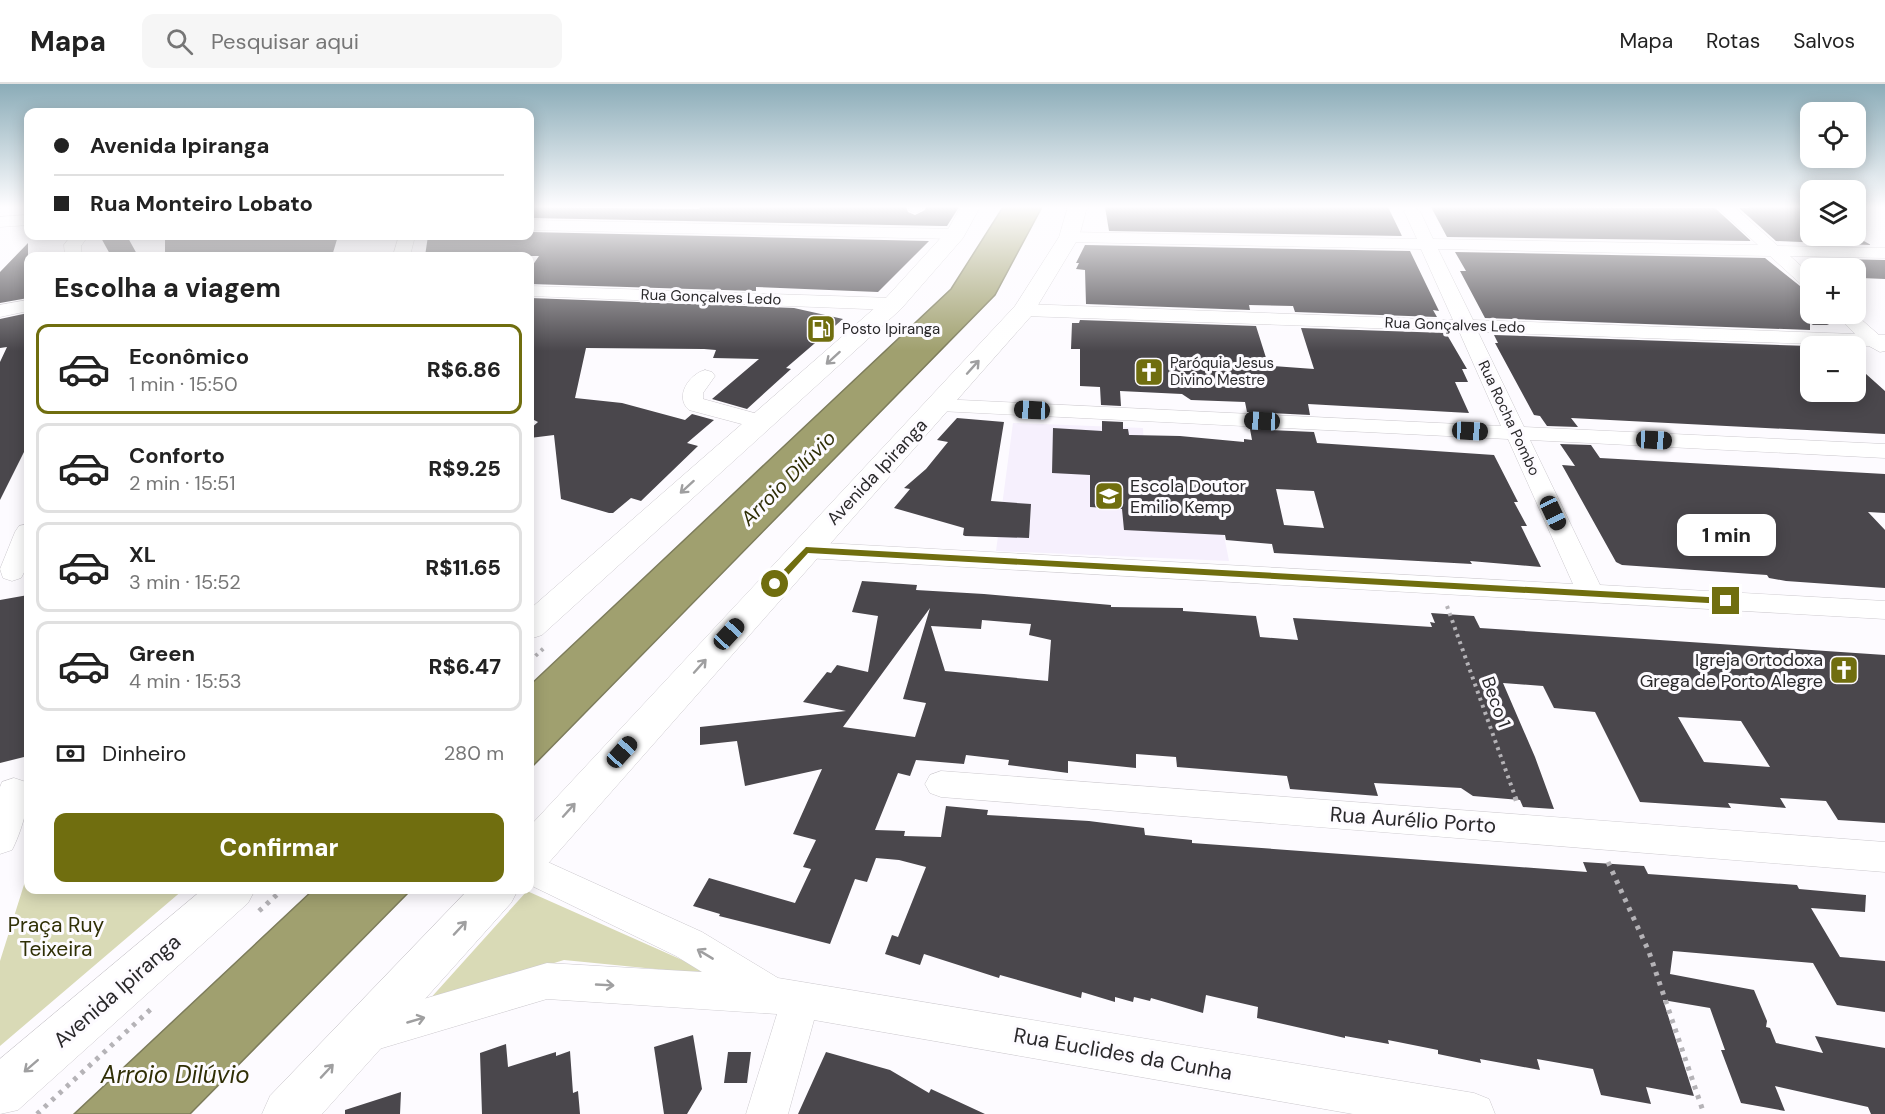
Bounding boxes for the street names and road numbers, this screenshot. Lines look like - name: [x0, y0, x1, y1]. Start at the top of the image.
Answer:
- street label: Rua Gonçalves Ledo: [640, 285, 782, 309]
- street label: Rua Gonçalves Ledo: [1384, 313, 1526, 337]
- street label: Rua Rocha Pombo: [1473, 357, 1545, 479]
- street label: Avenida Ipiranga: [821, 414, 933, 530]
- street label: Beco 1: [1476, 673, 1516, 731]
- street label: Rua Aurélio Porto: [1329, 800, 1497, 840]
- street label: Avenida Ipiranga: [47, 928, 187, 1054]
- street label: Rua Euclides da Cunha: [1012, 1021, 1234, 1087]

